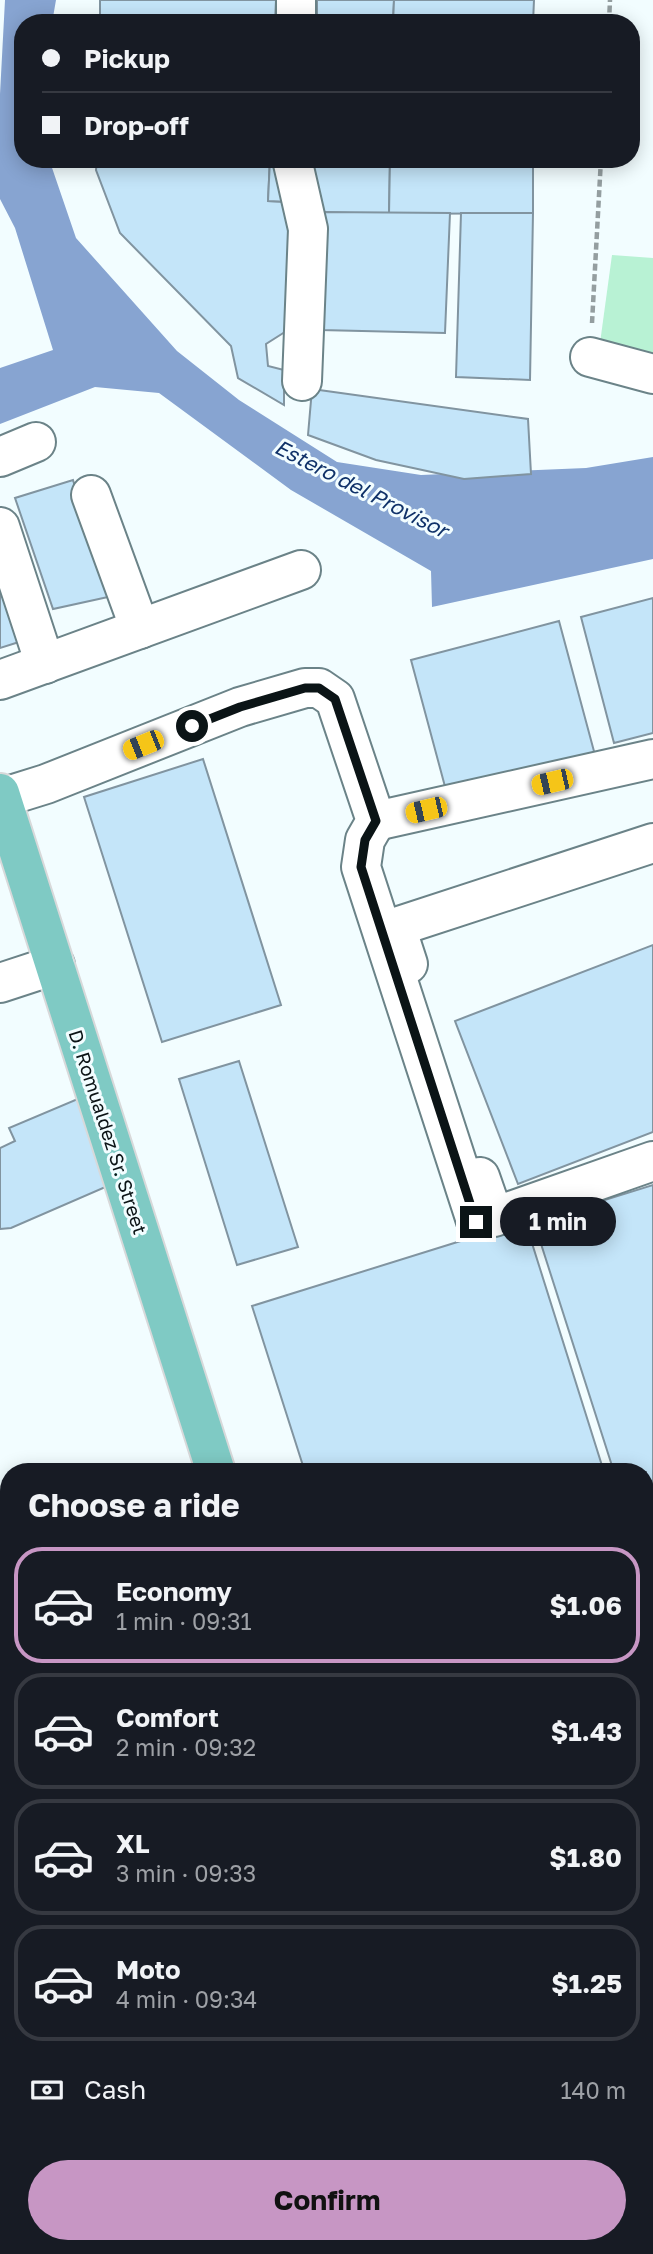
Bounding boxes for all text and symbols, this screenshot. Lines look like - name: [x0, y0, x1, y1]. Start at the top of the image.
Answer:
- text: Pickup: [84, 43, 170, 74]
- text: Drop-off: [84, 110, 189, 141]
- water label: Estero del Provisor: [271, 433, 455, 544]
- route start: [176, 710, 208, 742]
- car: [120, 727, 167, 763]
- car: [530, 767, 575, 797]
- car: [404, 795, 449, 825]
- street label: D. Romualdez Sr. Street: [65, 1027, 152, 1237]
- callout: 1 min: [500, 1198, 616, 1246]
- route end: [460, 1206, 492, 1238]
- text: 1 min: [529, 1207, 587, 1235]
- text: Choose a ride: [28, 1486, 240, 1524]
- icon: car: [32, 1574, 95, 1637]
- text: Economy: [116, 1576, 232, 1607]
- text: $1.06: [549, 1590, 622, 1621]
- text: 1 min · 09:31: [116, 1607, 252, 1635]
- icon: car: [32, 1700, 95, 1763]
- text: Comfort: [116, 1702, 219, 1733]
- text: $1.43: [551, 1716, 622, 1747]
- text: 2 min · 09:32: [116, 1733, 256, 1761]
- icon: car: [32, 1826, 95, 1889]
- text: XL: [116, 1828, 150, 1859]
- text: $1.80: [549, 1842, 622, 1873]
- text: 3 min · 09:33: [116, 1859, 256, 1887]
- icon: car: [32, 1952, 95, 2015]
- text: Moto: [116, 1954, 181, 1985]
- text: $1.25: [551, 1968, 622, 1999]
- text: 4 min · 09:34: [116, 1985, 257, 2013]
- icon: cash: [28, 2071, 66, 2109]
- text: Cash: [84, 2074, 146, 2105]
- text: 140 m: [560, 2076, 626, 2104]
- button: Confirm: [28, 2160, 626, 2240]

